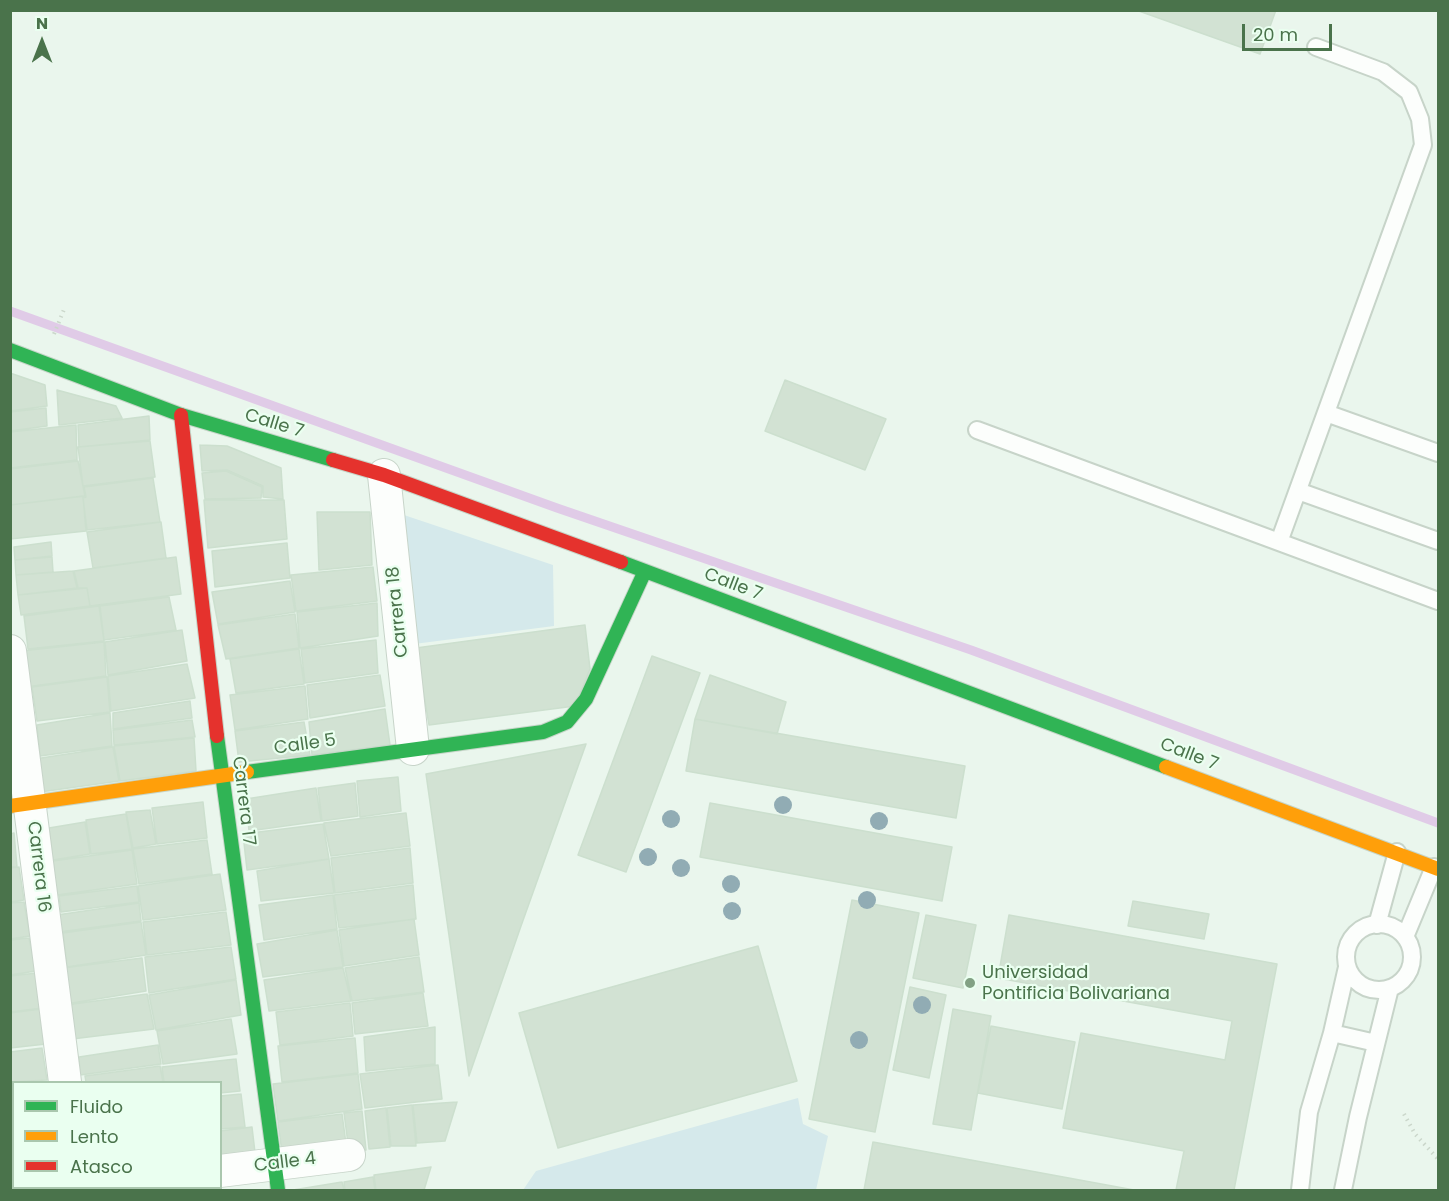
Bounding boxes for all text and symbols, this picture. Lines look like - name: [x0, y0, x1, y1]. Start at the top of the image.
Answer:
- north arrow: [12, 12, 72, 72]
- text: N: [36, 12, 48, 35]
- scale bar: [1245, 12, 1335, 50]
- text: 20 m: [1253, 22, 1298, 47]
- street label: Calle 7: [242, 405, 306, 443]
- street label: Calle 7: [701, 564, 765, 606]
- street label: Carrera 18: [382, 565, 414, 659]
- street label: Calle 5: [273, 730, 337, 760]
- street label: Calle 7: [1157, 734, 1221, 776]
- street label: Carrera 17: [227, 755, 259, 847]
- street label: Carrera 16: [22, 820, 54, 914]
- place label: Universidad Pontificia Bolivariana: [982, 962, 1170, 1004]
- marker: Universidad Pontificia Bolivariana: [963, 976, 977, 990]
- legend: [12, 1081, 222, 1189]
- text: Fluido: [70, 1094, 123, 1119]
- text: Lento: [70, 1124, 119, 1149]
- street label: Calle 4: [253, 1148, 317, 1178]
- text: Atasco: [70, 1154, 133, 1179]

